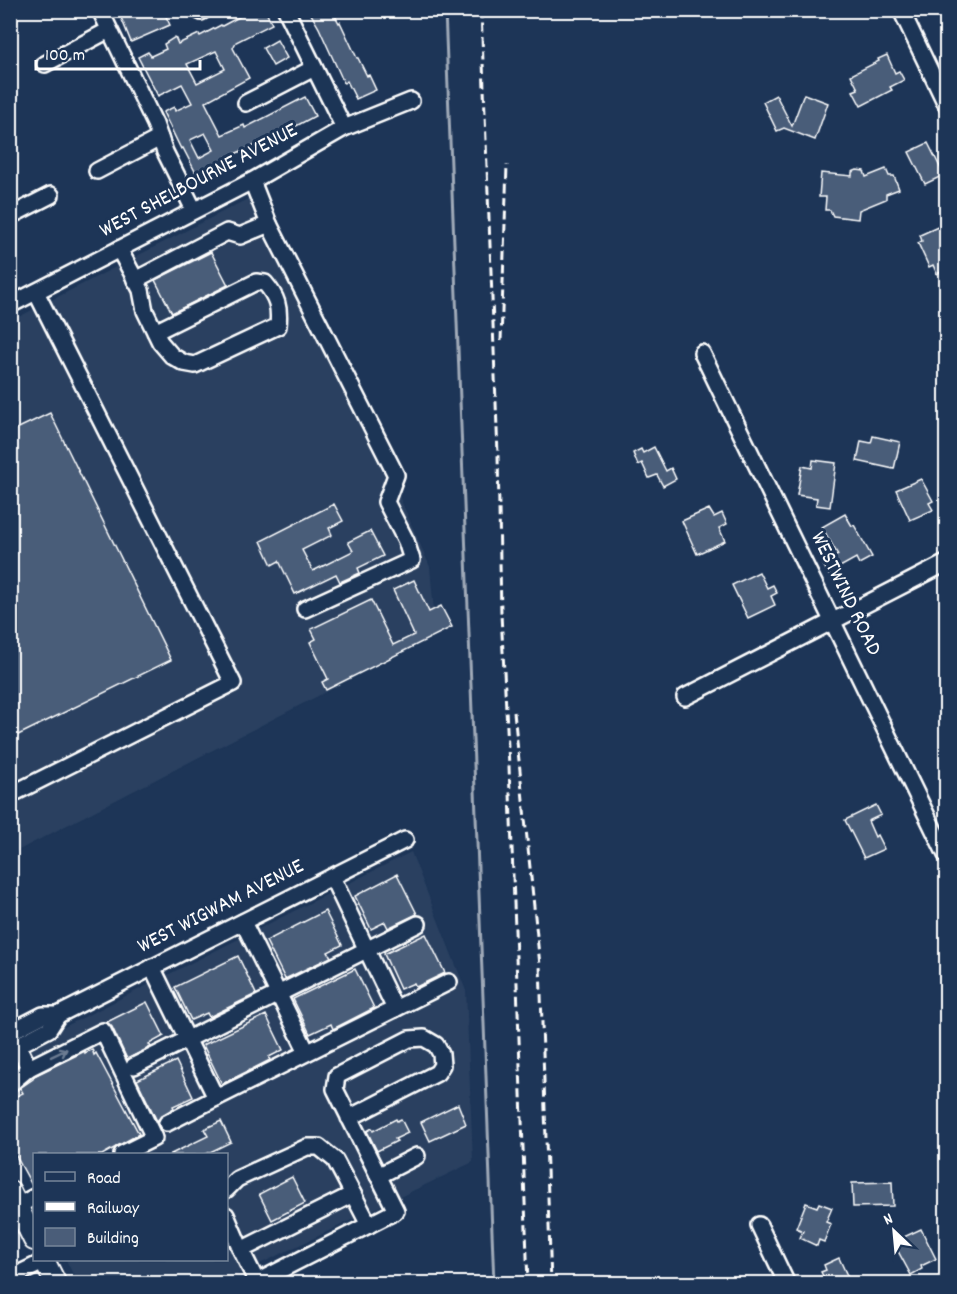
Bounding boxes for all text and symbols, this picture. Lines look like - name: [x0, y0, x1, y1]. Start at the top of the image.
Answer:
- scale bar: [36, 33, 200, 71]
- text: 100 m: [45, 44, 85, 69]
- street label: WEST SHELBOURNE AVENUE: [94, 116, 304, 246]
- street label: WESTWIND ROAD: [802, 527, 888, 661]
- street label: WEST WIGWAM AVENUE: [132, 852, 310, 962]
- one-way arrow: [50, 1046, 68, 1058]
- legend: [33, 1153, 228, 1261]
- text: Road: [87, 1167, 121, 1192]
- text: Railway: [87, 1197, 140, 1222]
- north arrow: [864, 1201, 924, 1261]
- text: N: [880, 1208, 897, 1232]
- text: Building: [87, 1227, 139, 1252]

